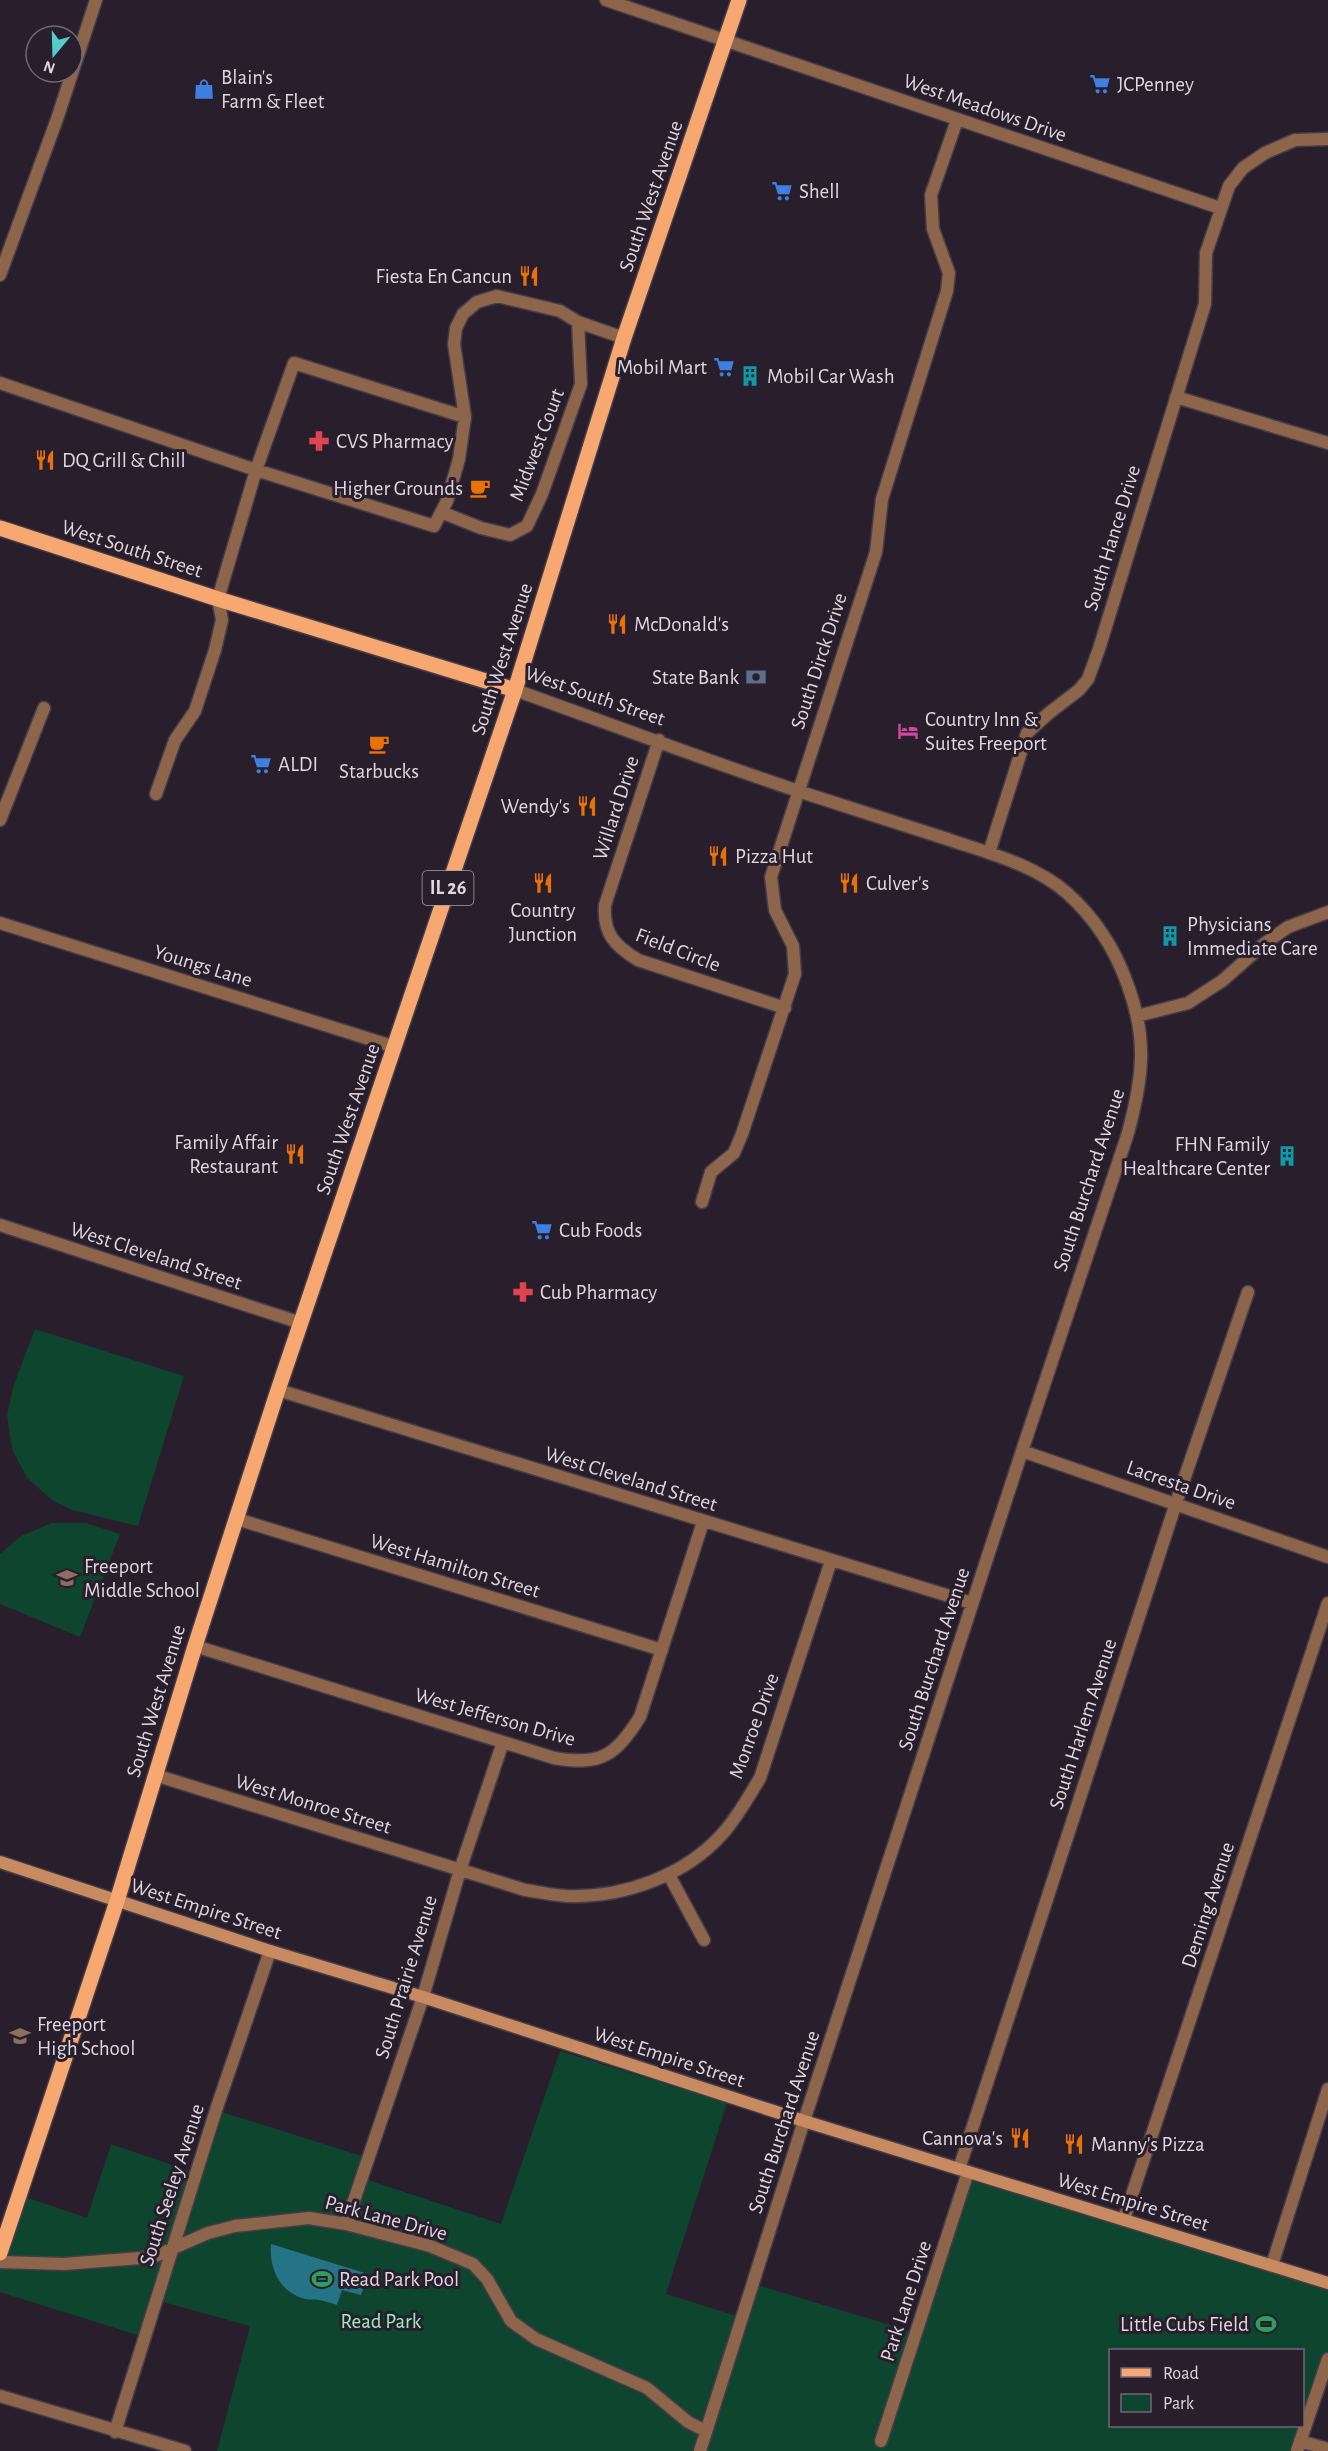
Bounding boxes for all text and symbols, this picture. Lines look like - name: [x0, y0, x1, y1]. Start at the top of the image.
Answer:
- north arrow: [24, 24, 84, 84]
- text: N: [42, 58, 57, 77]
- place label: Blain's Farm & Fleet: [221, 67, 325, 112]
- street label: West Meadows Drive: [901, 70, 1069, 146]
- supermarket icon: JCPenney: [1088, 72, 1112, 96]
- place label: JCPenney: [1117, 74, 1194, 95]
- shop icon: Blain's Farm & Fleet: [192, 77, 216, 101]
- street label: South West Avenue: [615, 118, 687, 274]
- supermarket icon: Shell: [770, 179, 794, 203]
- place label: Shell: [799, 181, 840, 202]
- restaurant icon: Fiesta En Cancun: [517, 264, 541, 288]
- place label: Fiesta En Cancun: [376, 266, 512, 287]
- supermarket icon: Mobil Mart: [712, 355, 736, 379]
- place label: Mobil Mart: [617, 357, 707, 378]
- building icon: Mobil Car Wash: [738, 364, 762, 388]
- place label: Mobil Car Wash: [767, 366, 895, 387]
- street label: Midwest Court: [506, 386, 568, 504]
- pharmacy icon: CVS Pharmacy: [307, 429, 331, 453]
- place label: CVS Pharmacy: [336, 431, 454, 452]
- restaurant icon: DQ Grill & Chill: [33, 448, 57, 472]
- place label: DQ Grill & Chill: [62, 450, 186, 471]
- street label: South Hance Drive: [1080, 463, 1144, 613]
- cafe icon: Higher Grounds: [468, 476, 492, 500]
- place label: Higher Grounds: [333, 478, 463, 499]
- street label: West South Street: [59, 516, 205, 582]
- street label: South West Avenue: [468, 580, 536, 738]
- street label: South Dirck Drive: [787, 590, 851, 732]
- restaurant icon: McDonald's: [605, 612, 629, 636]
- place label: McDonald's: [634, 614, 729, 635]
- street label: West South Street: [522, 662, 668, 730]
- bank icon: State Bank: [744, 665, 768, 689]
- place label: State Bank: [652, 667, 739, 688]
- place label: Country Inn & Suites Freeport: [925, 709, 1047, 754]
- hotel icon: Country Inn & Suites Freeport: [896, 719, 920, 743]
- cafe icon: Starbucks: [367, 732, 391, 756]
- supermarket icon: ALDI: [249, 752, 273, 776]
- street label: Willard Drive: [589, 753, 643, 863]
- place label: ALDI: [278, 754, 318, 775]
- place label: Starbucks: [339, 761, 419, 782]
- restaurant icon: Wendy's: [575, 794, 599, 818]
- place label: Wendy's: [501, 796, 570, 817]
- restaurant icon: Pizza Hut: [706, 844, 730, 868]
- place label: Pizza Hut: [735, 846, 813, 867]
- road number: IL 26: [422, 871, 474, 905]
- restaurant icon: Country Junction: [531, 871, 555, 895]
- restaurant icon: Culver's: [837, 871, 861, 895]
- place label: Culver's: [866, 873, 929, 894]
- place label: Country Junction: [509, 900, 577, 945]
- place label: Physicians Immediate Care: [1187, 914, 1318, 959]
- street label: Field Circle: [633, 924, 723, 976]
- building icon: Physicians Immediate Care: [1158, 924, 1182, 948]
- street label: Youngs Lane: [151, 941, 255, 991]
- street label: South West Avenue: [312, 1041, 384, 1197]
- street label: South Burchard Avenue: [1050, 1086, 1128, 1274]
- place label: Family Affair Restaurant: [174, 1132, 278, 1177]
- place label: FHN Family Healthcare Center: [1123, 1134, 1270, 1179]
- restaurant icon: Family Affair Restaurant: [283, 1142, 307, 1166]
- building icon: FHN Family Healthcare Center: [1275, 1144, 1299, 1168]
- street label: West Cleveland Street: [68, 1218, 245, 1294]
- supermarket icon: Cub Foods: [530, 1218, 554, 1242]
- place label: Cub Foods: [559, 1220, 642, 1241]
- pharmacy icon: Cub Pharmacy: [511, 1280, 535, 1304]
- place label: Cub Pharmacy: [540, 1282, 657, 1303]
- street label: West Cleveland Street: [542, 1443, 720, 1515]
- street label: Lacresta Drive: [1124, 1457, 1238, 1513]
- street label: West Hamilton Street: [368, 1530, 543, 1602]
- place label: Freeport Middle School: [84, 1556, 200, 1601]
- street label: South Burchard Avenue: [895, 1565, 973, 1753]
- school or university icon: Freeport Middle School: [55, 1566, 79, 1590]
- street label: South West Avenue: [123, 1622, 189, 1780]
- street label: South Harlem Avenue: [1045, 1636, 1121, 1812]
- street label: Monroe Drive: [725, 1670, 783, 1782]
- street label: West Jefferson Drive: [412, 1684, 578, 1750]
- street label: West Monroe Street: [232, 1770, 394, 1838]
- street label: Deming Avenue: [1178, 1840, 1238, 1970]
- street label: West Empire Street: [128, 1875, 284, 1943]
- street label: South Prairie Avenue: [371, 1893, 441, 2061]
- place label: Freeport High School: [37, 2014, 135, 2059]
- street label: West Empire Street: [591, 2023, 747, 2091]
- school or university icon: Freeport High School: [8, 2024, 32, 2048]
- street label: South Burchard Avenue: [745, 2028, 823, 2216]
- street label: South Seeley Avenue: [136, 2101, 208, 2269]
- restaurant icon: Cannova's: [1008, 2126, 1032, 2150]
- place label: Cannova's: [922, 2128, 1003, 2149]
- restaurant icon: Manny's Pizza: [1062, 2132, 1086, 2156]
- place label: Manny's Pizza: [1091, 2134, 1205, 2155]
- street label: West Empire Street: [1055, 2169, 1212, 2235]
- street label: Park Lane Drive: [323, 2192, 449, 2244]
- street label: Park Lane Drive: [877, 2238, 935, 2364]
- sports icon: Read Park Pool: [310, 2267, 334, 2291]
- place label: Read Park Pool: [339, 2269, 459, 2290]
- park label: Read Park: [341, 2311, 422, 2332]
- sports icon: Little Cubs Field: [1254, 2312, 1278, 2336]
- place label: Little Cubs Field: [1120, 2314, 1249, 2335]
- legend: [1109, 2349, 1304, 2427]
- text: Road: [1163, 2365, 1199, 2383]
- text: Park: [1163, 2395, 1195, 2413]

